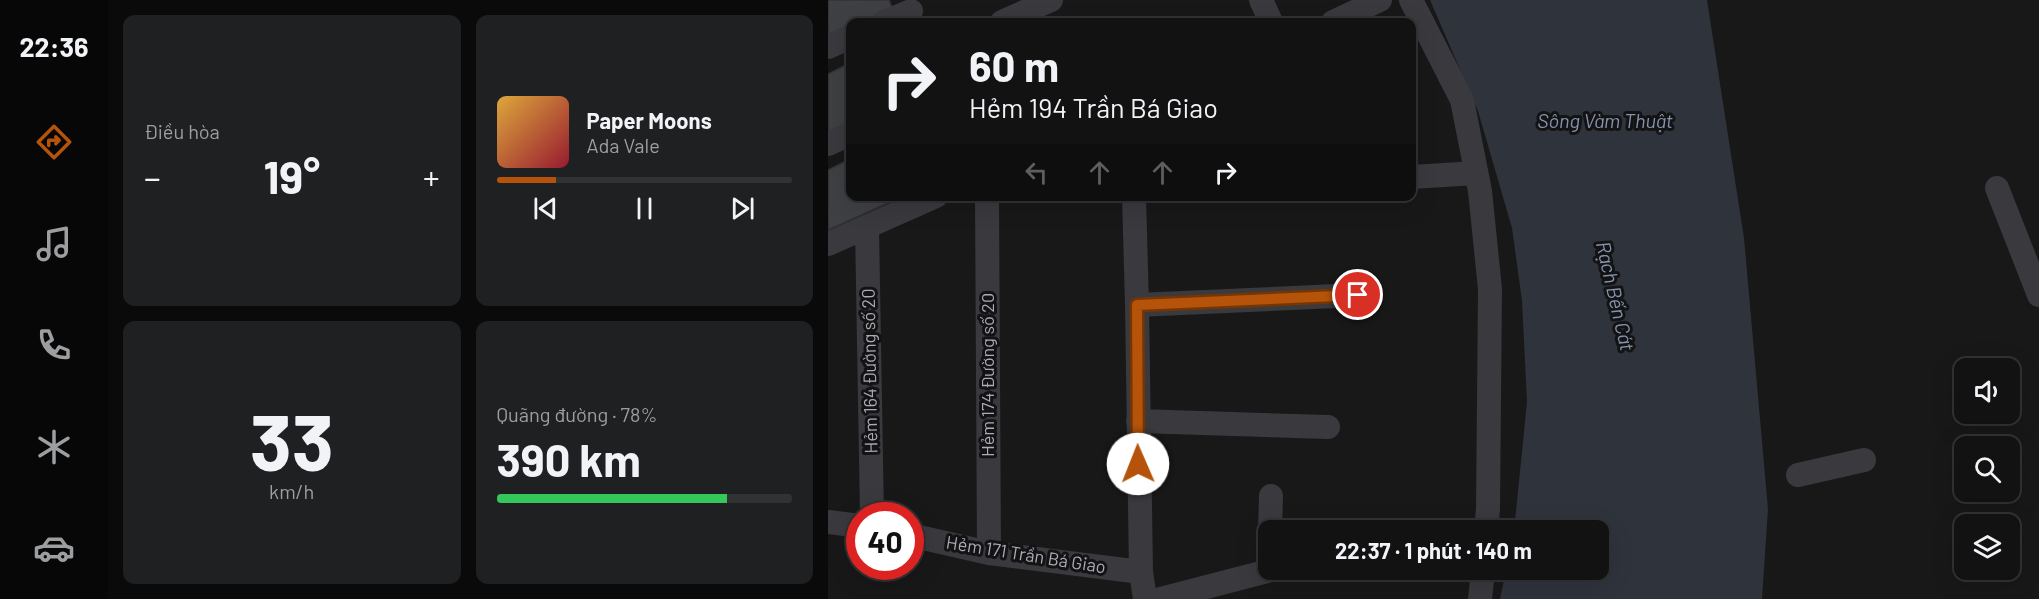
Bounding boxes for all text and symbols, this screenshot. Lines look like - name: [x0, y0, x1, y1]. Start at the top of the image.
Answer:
- text: 22:36: [19, 30, 89, 62]
- text: 60 m: [969, 40, 1059, 90]
- icon: right: [870, 42, 948, 120]
- text: Hẻm 194 Trần Bá Giao: [969, 91, 1218, 123]
- text: Paper Moons: [587, 107, 712, 133]
- water label: Sông Vàm Thuật: [1537, 108, 1673, 132]
- text: Điều hòa: [144, 119, 220, 143]
- icon: directions: [33, 121, 75, 163]
- text: Ada Vale: [587, 133, 660, 157]
- text: 19°: [263, 149, 320, 203]
- icon: left: [1020, 156, 1053, 189]
- icon: ahead: [1083, 156, 1116, 189]
- icon: ahead: [1146, 156, 1179, 189]
- icon: right: [1209, 156, 1242, 189]
- text: −: [144, 157, 161, 197]
- text: +: [423, 157, 440, 197]
- icon: previous: [529, 192, 562, 225]
- icon: pause: [628, 192, 661, 225]
- icon: next: [726, 192, 759, 225]
- icon: music: [33, 223, 75, 265]
- water label: Rạch Bến Cát: [1592, 239, 1640, 353]
- pin: [1332, 269, 1383, 320]
- icon: arrive: [1341, 278, 1374, 311]
- street label: Hẻm 164 Đường số 20: [857, 288, 881, 454]
- street label: Hẻm 174 Đường số 20: [976, 293, 998, 457]
- icon: phone: [33, 324, 75, 366]
- map controls: [1954, 358, 2020, 580]
- button: sound: [1954, 358, 2020, 424]
- text: 33: [250, 393, 334, 487]
- text: Quãng đường · 78%: [497, 402, 657, 426]
- icon: climate: [33, 426, 75, 468]
- text: 390 km: [497, 432, 641, 486]
- position arrow: [1106, 432, 1170, 496]
- button: search: [1954, 436, 2020, 502]
- text: km/h: [269, 479, 314, 503]
- speed limit sign: 40: [846, 502, 924, 580]
- button: layers: [1954, 514, 2020, 580]
- icon: car: [33, 527, 75, 569]
- street label: Hẻm 171 Trần Bá Giao: [945, 531, 1108, 578]
- text: 22:37 · 1 phút · 140 m: [1335, 537, 1532, 563]

